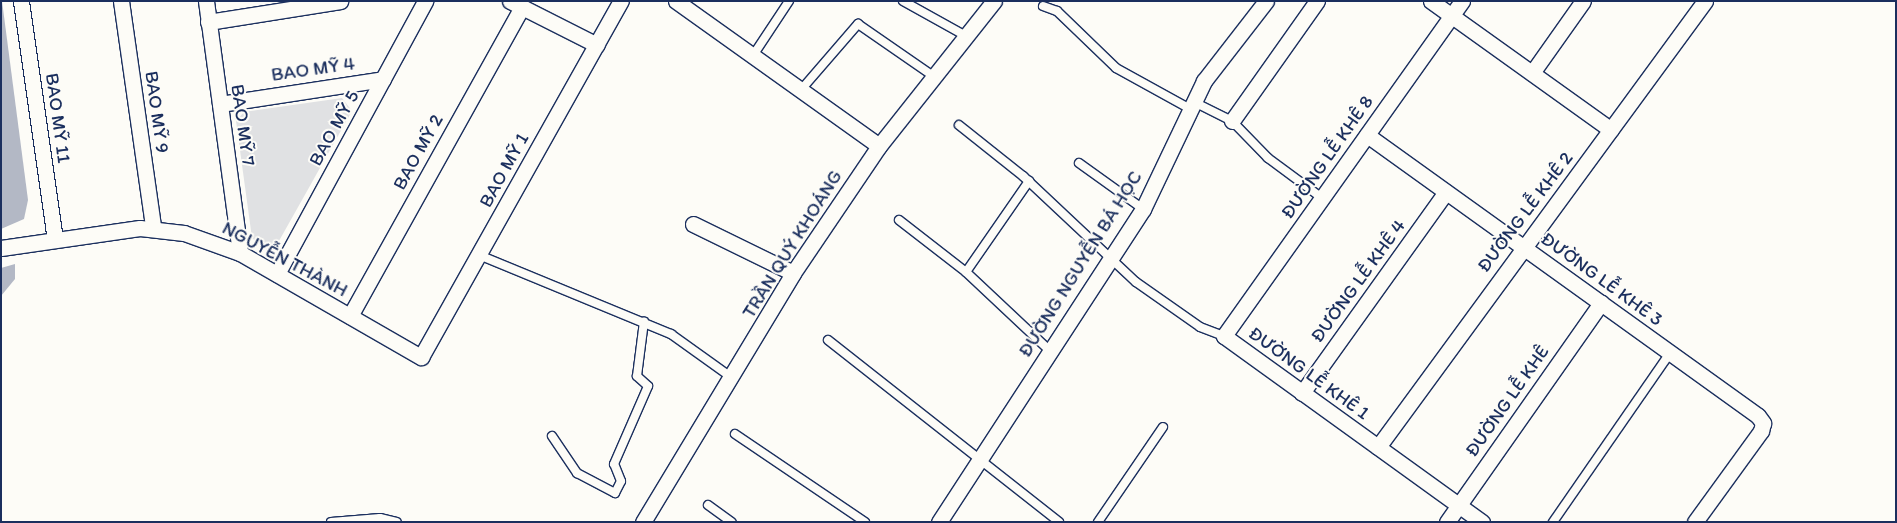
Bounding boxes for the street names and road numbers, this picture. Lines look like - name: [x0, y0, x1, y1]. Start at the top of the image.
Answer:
- street label: BAO MỸ 4: [270, 52, 356, 86]
- street label: BAO MỸ 9: [140, 70, 174, 154]
- street label: BAO MỸ 11: [40, 72, 76, 164]
- street label: BAO MỸ 7: [226, 83, 260, 167]
- street label: BAO MỸ 5: [304, 86, 364, 170]
- street label: ĐƯỜNG LỄ KHÊ 8: [1276, 91, 1378, 223]
- street label: BAO MỸ 2: [388, 110, 448, 194]
- street label: BAO MỸ 1: [474, 129, 534, 211]
- street label: ĐƯỜNG LỄ KHÊ 2: [1472, 147, 1578, 277]
- street label: TRẦN QUÝ KHOÁNG: [737, 166, 847, 322]
- street label: ĐƯỜNG NGUYỄN BÁ HỌC: [1013, 167, 1147, 361]
- street label: ĐƯỜNG LỄ KHÊ 4: [1306, 215, 1410, 347]
- street label: NGUYỄN THÀNH: [218, 216, 352, 302]
- street label: ĐƯỜNG LỄ KHÊ 3: [1536, 227, 1668, 331]
- street label: ĐƯỜNG LỄ KHÊ 1: [1244, 321, 1374, 425]
- street label: ĐƯỜNG LỄ KHÊ: [1460, 341, 1554, 461]

